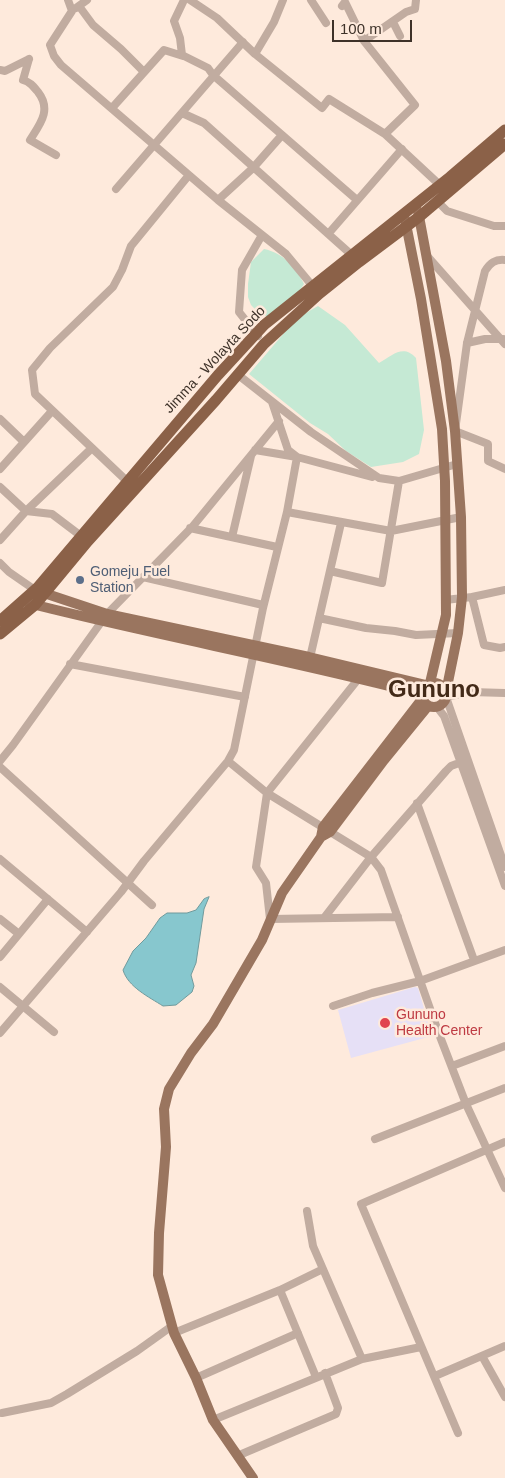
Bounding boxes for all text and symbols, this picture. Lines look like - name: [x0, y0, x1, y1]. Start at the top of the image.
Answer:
- scale bar: [335, 10, 415, 42]
- text: 100 m: [340, 20, 382, 37]
- street label: Jimma - Wolayta Sodo: [161, 303, 269, 417]
- place label: Gomeju Fuel Station: [90, 564, 170, 596]
- marker: Gomeju Fuel Station: [74, 574, 86, 586]
- district label: Gununo: [388, 676, 480, 704]
- place label: Gununo Health Center: [396, 1007, 482, 1040]
- marker: Gununo Health Center: [378, 1016, 392, 1030]

